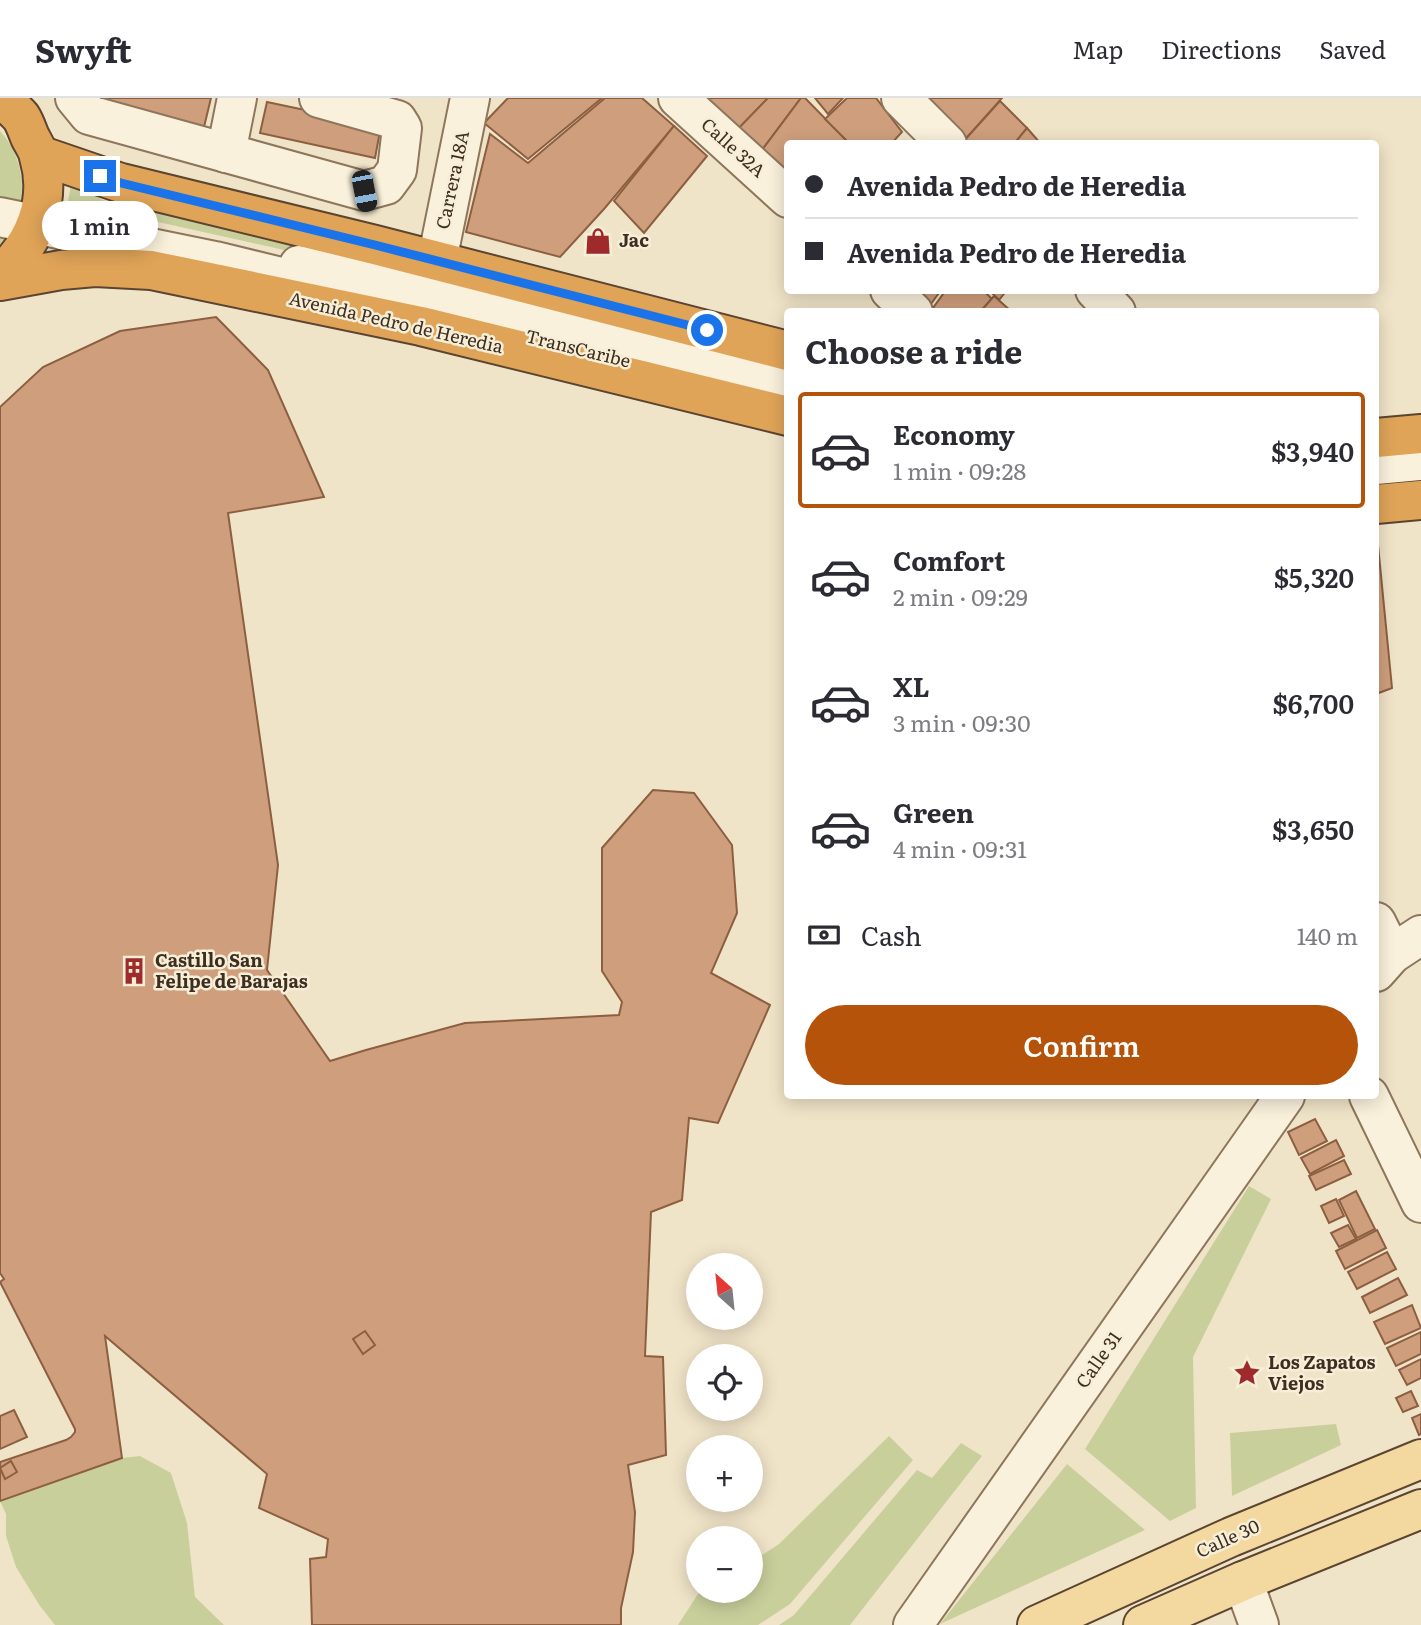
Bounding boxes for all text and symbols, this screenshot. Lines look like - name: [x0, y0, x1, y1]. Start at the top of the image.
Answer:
- text: Swyft: [35, 24, 132, 73]
- text: Map: [1072, 31, 1123, 66]
- text: Directions: [1161, 31, 1281, 66]
- text: Saved: [1319, 31, 1386, 66]
- street label: Calle 32A: [696, 111, 772, 183]
- street label: Carrera 18A: [428, 128, 475, 232]
- route end: [84, 160, 116, 192]
- text: Avenida Pedro de Heredia: [847, 165, 1186, 204]
- car: [350, 168, 379, 214]
- callout: 1 min: [42, 200, 158, 250]
- text: 1 min: [70, 208, 130, 242]
- shop icon: Jac: [583, 226, 613, 256]
- place label: Jac: [619, 226, 649, 253]
- text: Avenida Pedro de Heredia: [847, 232, 1186, 271]
- street label: Avenida Pedro de Heredia: [287, 284, 506, 359]
- route start: [691, 314, 723, 346]
- street label: TransCaribe: [523, 321, 634, 374]
- text: Choose a ride: [805, 326, 1022, 374]
- text: Economy: [893, 414, 1015, 453]
- icon: car: [809, 419, 872, 482]
- text: $3,940: [1271, 431, 1354, 470]
- text: 1 min · 09:28: [893, 453, 1026, 487]
- text: Comfort: [893, 540, 1005, 579]
- icon: car: [809, 545, 872, 608]
- text: $5,320: [1274, 557, 1354, 596]
- text: 2 min · 09:29: [893, 579, 1028, 613]
- text: XL: [893, 666, 930, 705]
- icon: car: [809, 671, 872, 734]
- text: $6,700: [1273, 683, 1354, 722]
- text: 3 min · 09:30: [893, 705, 1031, 739]
- text: Green: [893, 792, 974, 831]
- icon: car: [809, 797, 872, 860]
- text: $3,650: [1272, 809, 1354, 848]
- text: 4 min · 09:31: [893, 831, 1027, 865]
- text: Cash: [861, 915, 922, 954]
- icon: cash: [805, 916, 843, 954]
- text: 140 m: [1297, 918, 1358, 952]
- place label: Castillo San Felipe de Barajas: [155, 946, 308, 994]
- building icon: Castillo San Felipe de Barajas: [119, 956, 149, 986]
- button: Confirm: [805, 1005, 1358, 1085]
- north arrow: [686, 1253, 763, 1330]
- map controls: [686, 1253, 763, 1603]
- street label: Calle 31: [1068, 1325, 1127, 1393]
- button: locate: [686, 1344, 763, 1421]
- place label: Los Zapatos Viejos: [1268, 1348, 1376, 1396]
- place icon: Los Zapatos Viejos: [1232, 1358, 1262, 1388]
- button: +: [686, 1435, 763, 1512]
- street label: Calle 30: [1191, 1512, 1264, 1564]
- button: −: [686, 1526, 763, 1603]

